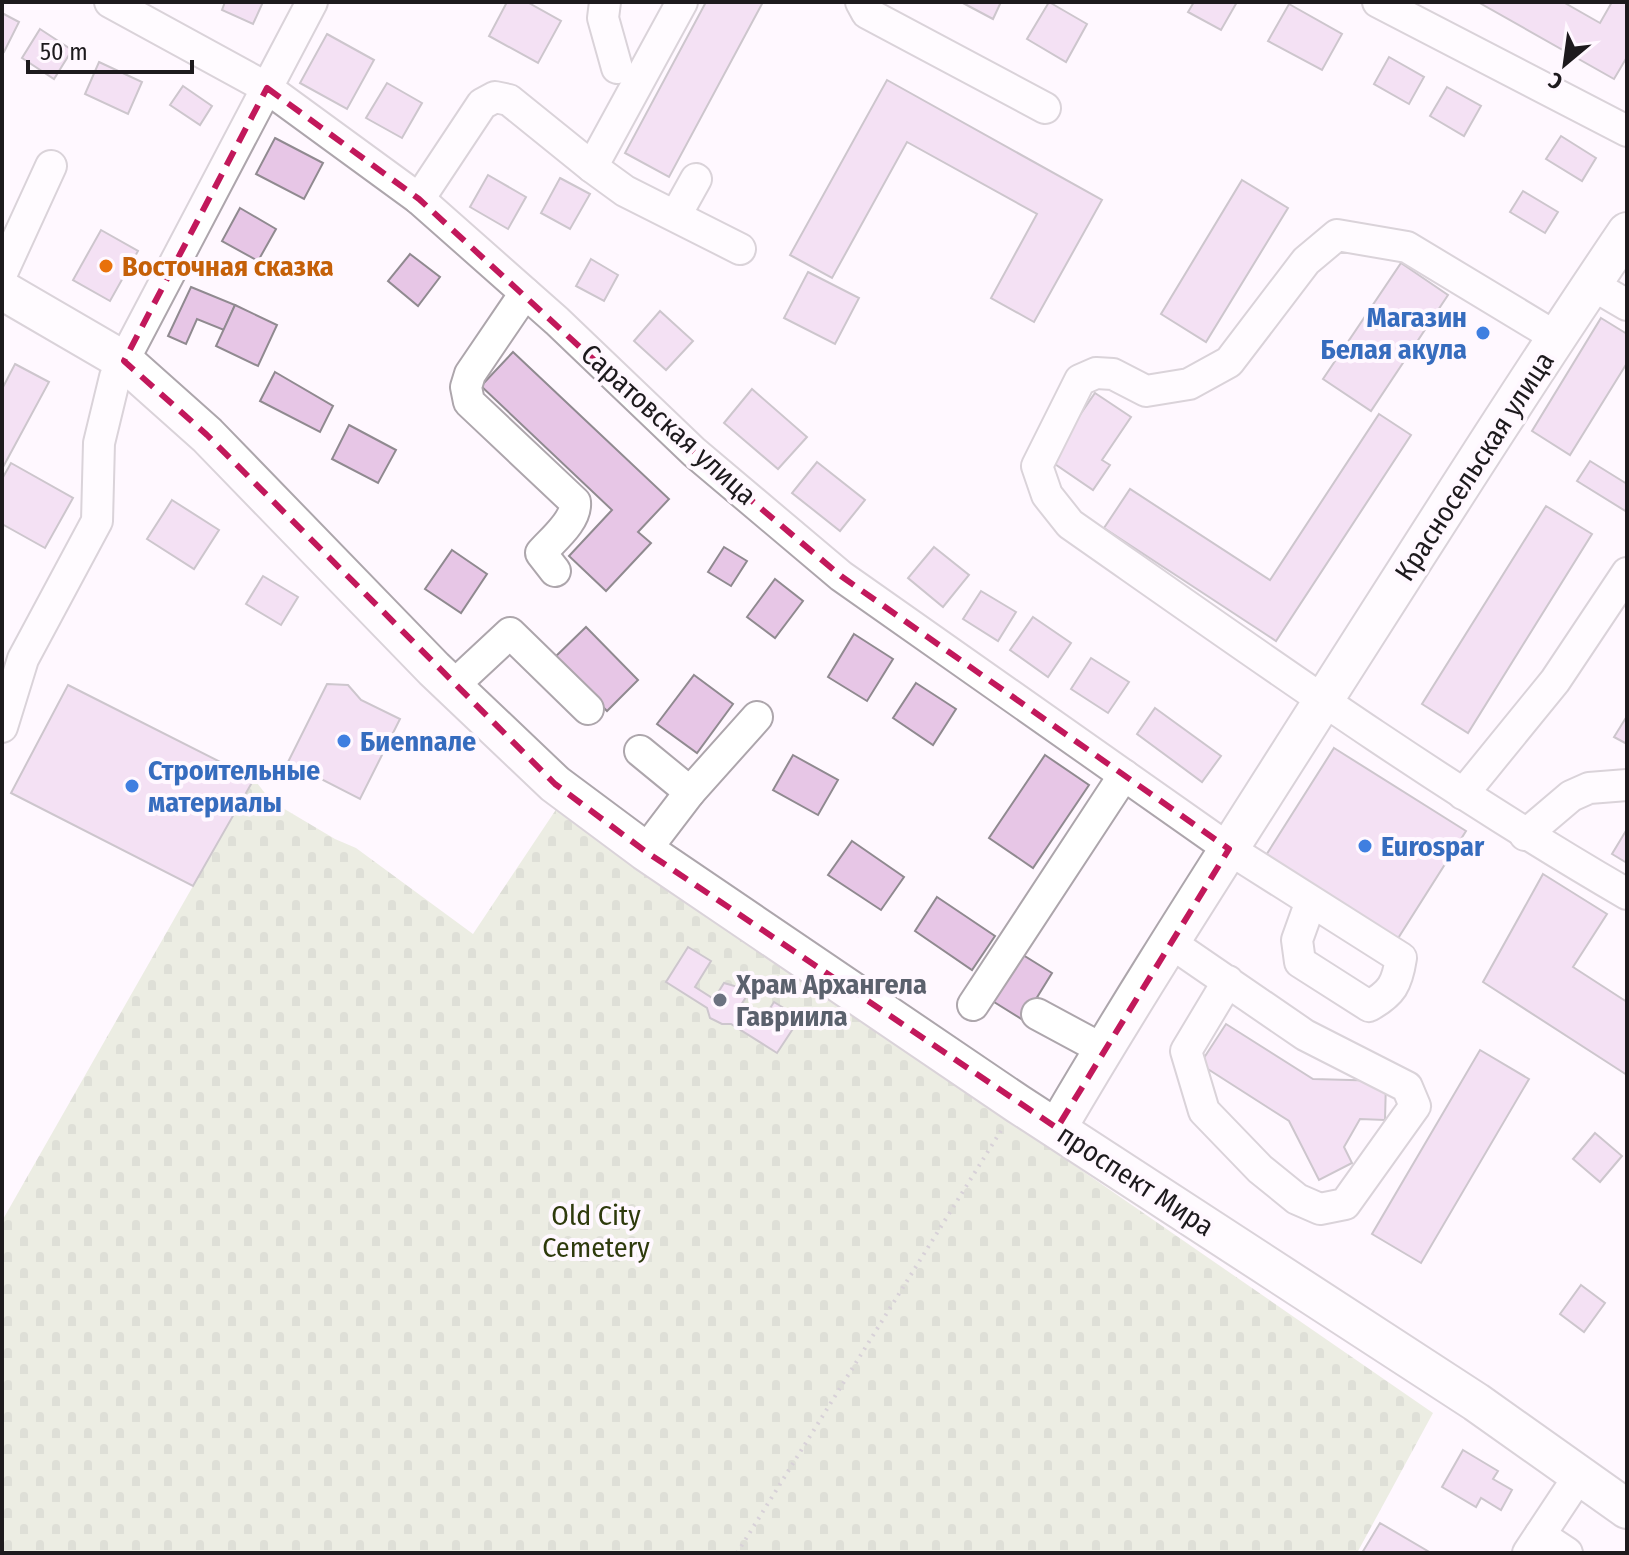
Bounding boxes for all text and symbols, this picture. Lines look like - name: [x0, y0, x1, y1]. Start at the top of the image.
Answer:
- scale bar: [28, 24, 192, 74]
- north arrow: [1525, 24, 1605, 104]
- text: 50 m: [40, 38, 88, 66]
- text: С: [1544, 66, 1567, 96]
- place label: Восточная сказка: [122, 250, 334, 283]
- marker: Восточная сказка: [97, 257, 115, 275]
- place label: Магазин Белая акула: [1320, 301, 1467, 366]
- marker: Магазин Белая акула: [1474, 324, 1492, 342]
- street label: Саратовская улица: [574, 337, 763, 512]
- street label: Красносельская улица: [1388, 346, 1561, 587]
- place label: Биеnnале: [360, 725, 476, 758]
- marker: Биеnnале: [335, 732, 353, 750]
- place label: Строительные материалы: [148, 754, 320, 819]
- marker: Строительные материалы: [123, 777, 141, 795]
- place label: Eurospar: [1381, 830, 1485, 863]
- marker: Eurospar: [1356, 837, 1374, 855]
- place label: Храм Архангела Гавриила: [735, 968, 927, 1033]
- marker: Храм Архангела Гавриила: [711, 991, 729, 1009]
- street label: проспект Мира: [1051, 1118, 1220, 1243]
- park label: Old City Cemetery: [542, 1199, 650, 1264]

